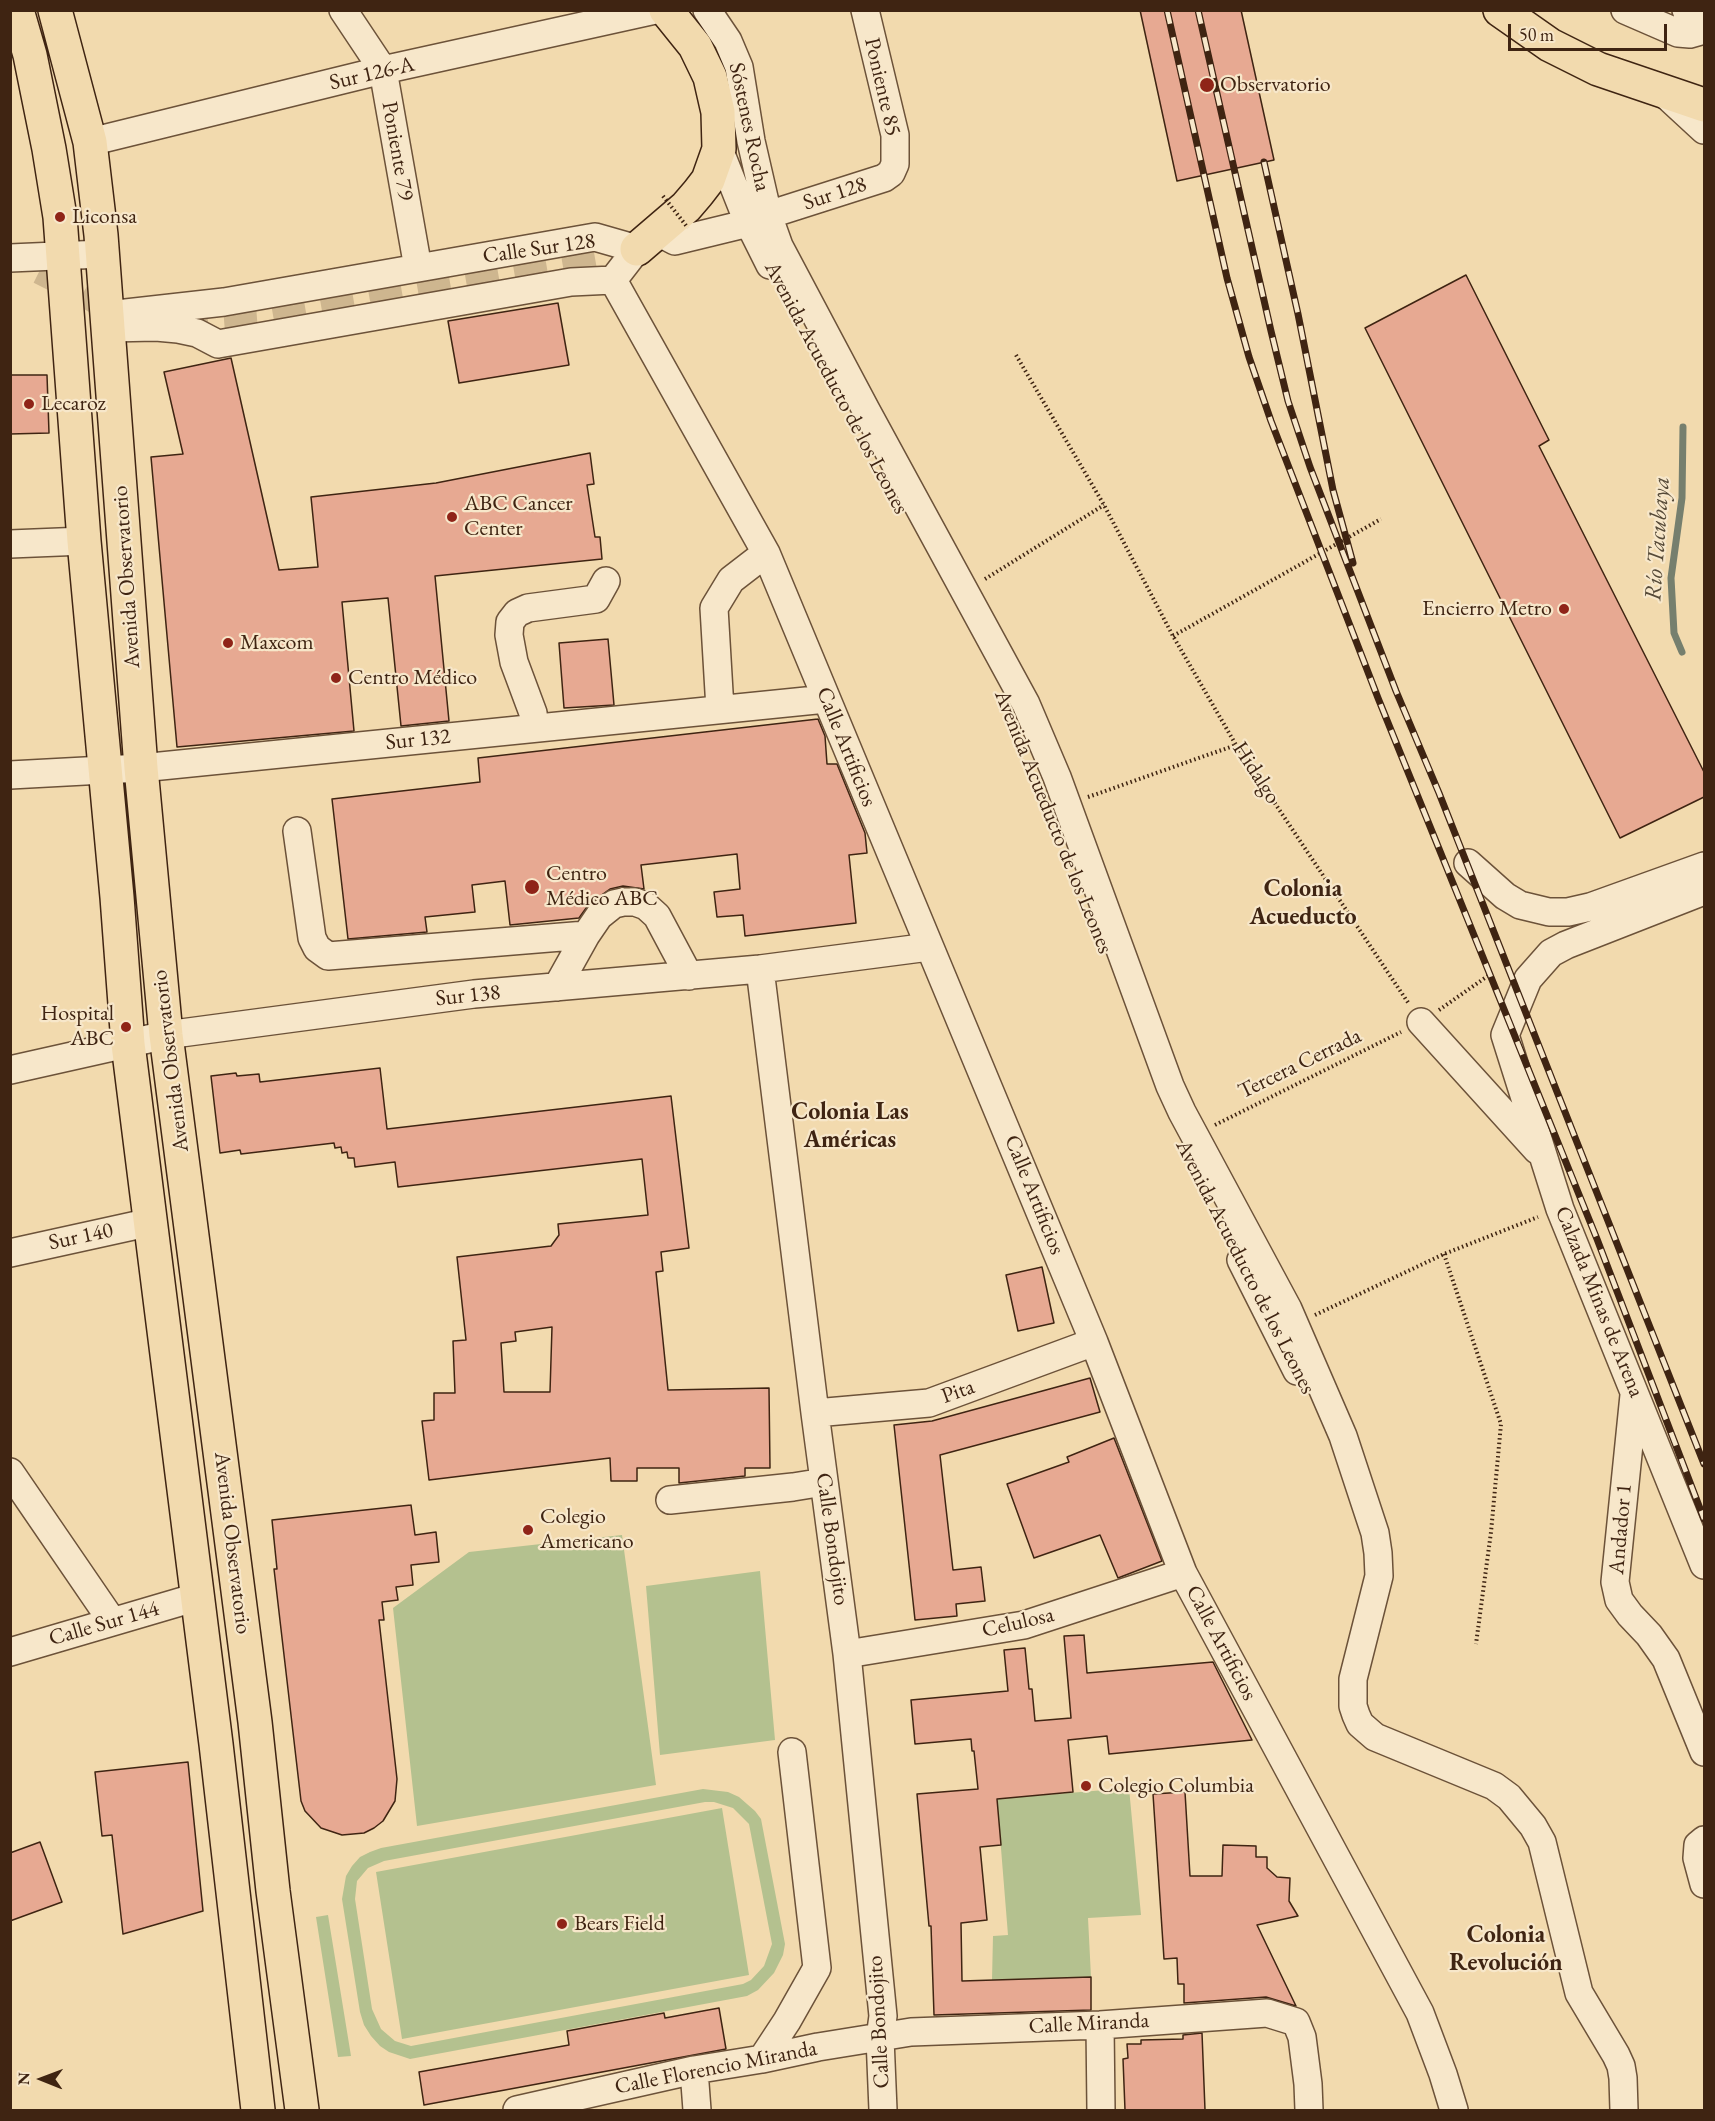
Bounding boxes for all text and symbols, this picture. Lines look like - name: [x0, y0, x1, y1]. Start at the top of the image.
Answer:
- scale bar: [1511, 12, 1670, 50]
- text: 50 m: [1519, 23, 1554, 46]
- street label: Poniente 85: [858, 35, 906, 139]
- street label: Sur 126-A: [327, 51, 417, 97]
- street label: Sóstenes Rocha: [722, 60, 776, 194]
- place label: Observatorio: [1220, 72, 1331, 98]
- marker: Observatorio: [1198, 76, 1216, 94]
- street label: Poniente 79: [375, 99, 419, 203]
- street label: Sur 128: [800, 171, 870, 217]
- place label: Liconsa: [72, 204, 137, 230]
- marker: Liconsa: [53, 210, 67, 224]
- street label: Calle Sur 128: [481, 228, 597, 270]
- street label: Avenida Acueducto de los Leones: [758, 257, 914, 519]
- place label: Lecaroz: [41, 391, 106, 417]
- marker: Lecaroz: [22, 397, 36, 411]
- water label: Río Tacubaya: [1639, 476, 1677, 602]
- street label: Avenida Observatorio: [107, 485, 147, 669]
- place label: ABC Cancer Center: [464, 491, 573, 542]
- marker: ABC Cancer Center: [445, 510, 459, 524]
- place label: Encierro Metro: [1422, 596, 1552, 622]
- marker: Encierro Metro: [1557, 602, 1571, 616]
- place label: Maxcom: [240, 630, 314, 656]
- marker: Maxcom: [221, 636, 235, 650]
- place label: Centro Médico: [348, 665, 477, 691]
- marker: Centro Médico: [329, 671, 343, 685]
- street label: Calle Artificios: [810, 683, 882, 811]
- street label: Avenida Acueducto de los Leones: [988, 686, 1118, 958]
- street label: Sur 132: [384, 723, 452, 757]
- street label: Hidalgo: [1226, 737, 1286, 809]
- place label: Centro Médico ABC: [546, 861, 658, 912]
- district label: Colonia Acueducto: [1249, 875, 1357, 931]
- marker: Centro Médico ABC: [523, 878, 541, 896]
- street label: Avenida Observatorio: [147, 968, 195, 1154]
- street label: Sur 138: [434, 979, 502, 1013]
- place label: Hospital ABC: [40, 1001, 114, 1052]
- marker: Hospital ABC: [119, 1020, 133, 1034]
- street label: Tercera Cerrada: [1234, 1023, 1366, 1105]
- district label: Colonia Las Américas: [791, 1098, 909, 1154]
- street label: Calle Artificios: [998, 1131, 1070, 1259]
- street label: Avenida Acueducto de los Leones: [1169, 1135, 1321, 1399]
- street label: Calzada Minas de Arena: [1549, 1203, 1649, 1401]
- street label: Sur 140: [46, 1217, 116, 1257]
- street label: Pita: [938, 1374, 978, 1410]
- street label: Avenida Observatorio: [208, 1450, 256, 1636]
- street label: Calle Bondojito: [810, 1471, 854, 1607]
- street label: Andador 1: [1604, 1482, 1638, 1576]
- place label: Colegio Americano: [540, 1504, 634, 1556]
- marker: Colegio Americano: [521, 1523, 535, 1537]
- street label: Calle Artificios: [1180, 1581, 1262, 1705]
- street label: Calle Sur 144: [46, 1596, 162, 1652]
- street label: Celulosa: [979, 1602, 1057, 1644]
- place label: Colegio Columbia: [1098, 1773, 1254, 1799]
- marker: Colegio Columbia: [1079, 1779, 1093, 1793]
- place label: Bears Field: [574, 1911, 665, 1937]
- marker: Bears Field: [555, 1917, 569, 1931]
- district label: Colonia Revolución: [1449, 1921, 1563, 1977]
- street label: Calle Bondojito: [862, 1955, 896, 2089]
- street label: Calle Miranda: [1028, 2008, 1150, 2040]
- street label: Calle Florencio Miranda: [613, 2035, 819, 2101]
- north arrow: [12, 2049, 72, 2109]
- text: N: [13, 2072, 34, 2085]

